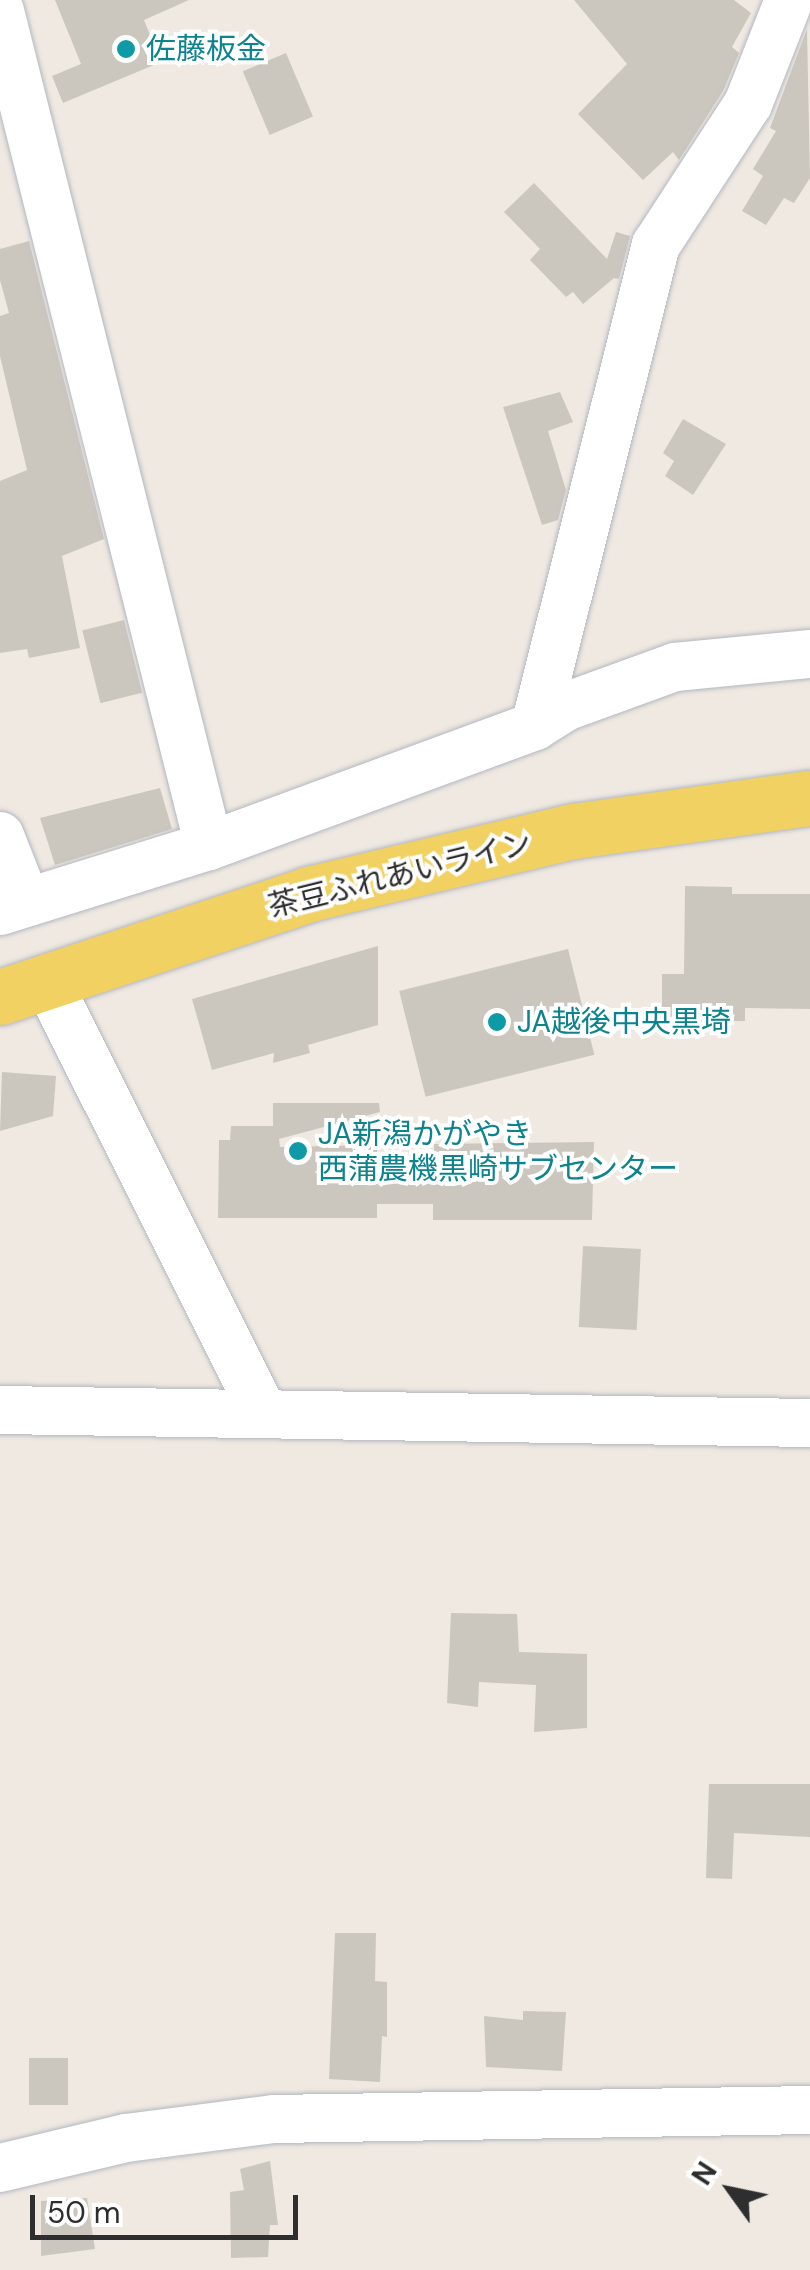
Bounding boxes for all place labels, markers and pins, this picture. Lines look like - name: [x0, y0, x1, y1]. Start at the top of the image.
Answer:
- place label: 佐藤板金: [146, 31, 266, 67]
- marker: 佐藤板金: [115, 38, 137, 60]
- place label: JA越後中央黒埼: [517, 1004, 731, 1040]
- marker: JA越後中央黒埼: [486, 1011, 508, 1033]
- place label: JA新潟かがやき 西蒲農機黒崎サブセンター: [318, 1116, 678, 1186]
- marker: JA新潟かがやき 西蒲農機黒崎サブセンター: [287, 1140, 309, 1162]

